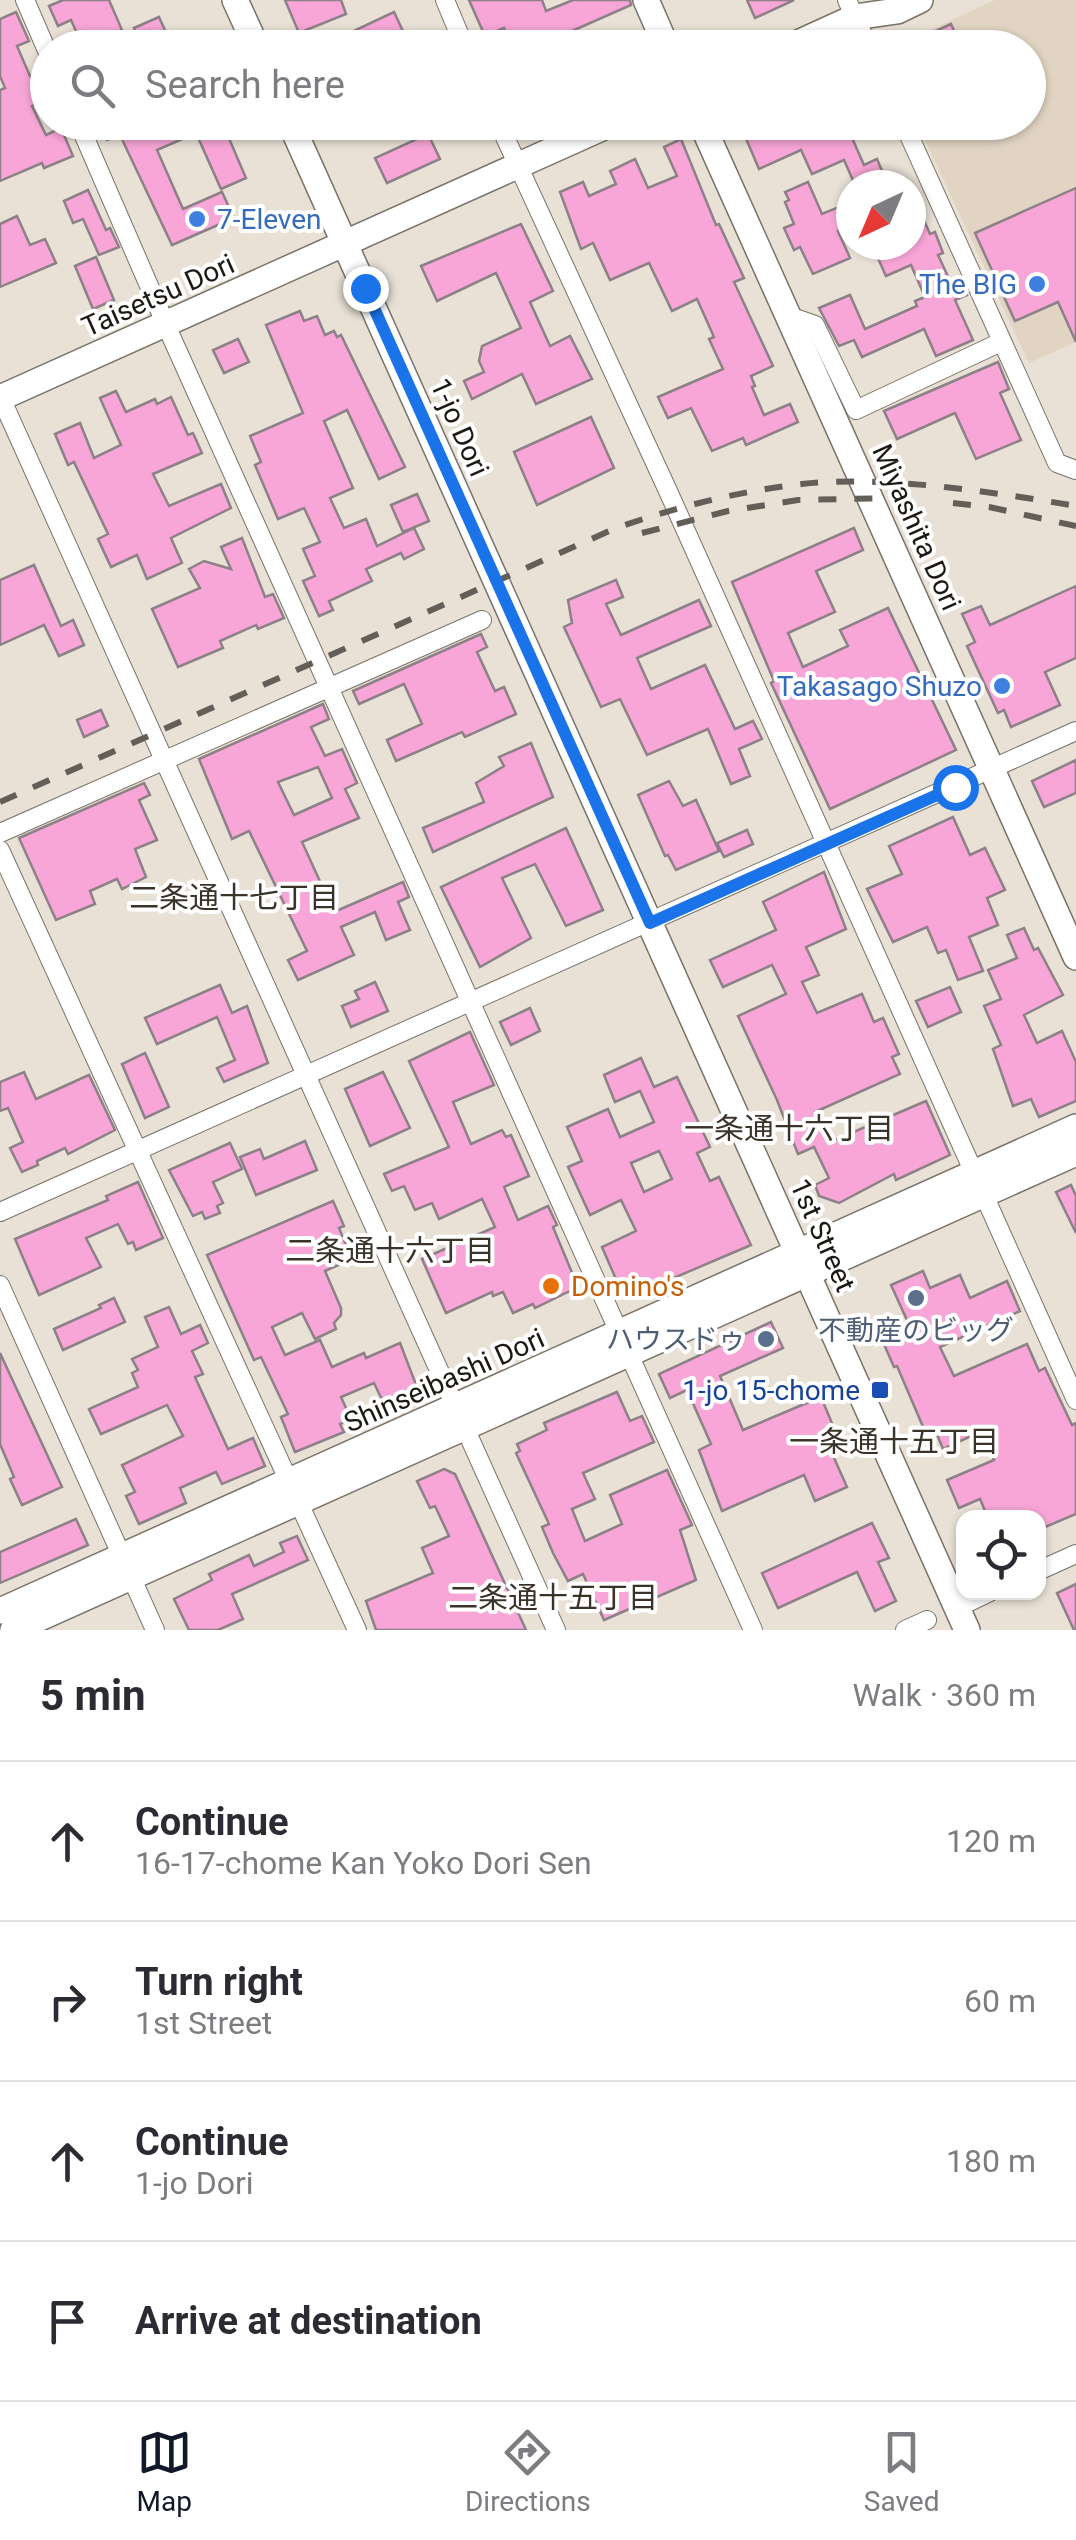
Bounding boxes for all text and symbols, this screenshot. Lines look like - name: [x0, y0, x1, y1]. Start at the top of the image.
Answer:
- search box: [30, 30, 1046, 140]
- icon: search: [65, 58, 120, 113]
- text: Search here: [145, 63, 345, 107]
- north arrow: [836, 170, 926, 260]
- place label: 7-Eleven: [217, 203, 322, 236]
- marker: 7-Eleven: [186, 208, 208, 230]
- street label: Taisetsu Dori: [77, 247, 239, 344]
- route end: [343, 266, 389, 312]
- place label: The BIG: [919, 268, 1017, 301]
- marker: The BIG: [1026, 273, 1048, 295]
- street label: 1-jo Dori: [423, 373, 496, 481]
- street label: Miyashita Dori: [865, 439, 968, 615]
- place label: Takasago Shuzo: [777, 670, 982, 703]
- marker: Takasago Shuzo: [991, 675, 1013, 697]
- route start: [933, 765, 979, 811]
- district label: 二条通十七丁目: [129, 880, 339, 915]
- district label: 一条通十六丁目: [684, 1111, 894, 1146]
- street label: 1st Street: [783, 1174, 862, 1297]
- district label: 二条通十六丁目: [285, 1233, 495, 1268]
- place label: Domino's: [571, 1270, 685, 1303]
- marker: Domino's: [540, 1275, 562, 1297]
- marker: 不動産のビッグ: [905, 1287, 927, 1309]
- place label: 不動産のビッグ: [818, 1314, 1014, 1347]
- street label: Shinseibashi Dori: [339, 1322, 549, 1439]
- place label: ハウスドゥ: [606, 1323, 746, 1356]
- marker: ハウスドゥ: [755, 1328, 777, 1350]
- place label: 1-jo 15-chome: [682, 1374, 860, 1407]
- marker: 1-jo 15-chome: [869, 1379, 891, 1401]
- district label: 一条通十五丁目: [789, 1424, 999, 1459]
- map controls: [956, 1510, 1046, 1600]
- button: locate: [956, 1510, 1046, 1600]
- district label: 二条通十五丁目: [448, 1580, 658, 1615]
- text: 5 min: [40, 1671, 146, 1720]
- text: Walk · 360 m: [853, 1676, 1036, 1714]
- text: Continue: [135, 1800, 289, 1844]
- icon: ahead: [40, 1814, 95, 1869]
- text: 120 m: [946, 1822, 1036, 1860]
- text: 16-17-chome Kan Yoko Dori Sen: [135, 1844, 592, 1882]
- text: Turn right: [135, 1960, 303, 2004]
- icon: right: [40, 1974, 95, 2029]
- text: 60 m: [964, 1982, 1036, 2020]
- text: 1st Street: [135, 2004, 272, 2042]
- text: Continue: [135, 2120, 289, 2164]
- icon: ahead: [40, 2134, 95, 2189]
- text: 180 m: [946, 2142, 1036, 2180]
- text: 1-jo Dori: [135, 2164, 254, 2202]
- icon: arrive: [40, 2294, 95, 2349]
- text: Arrive at destination: [135, 2299, 482, 2343]
- tab: Map: [137, 2425, 192, 2518]
- tab: Directions: [465, 2425, 591, 2518]
- tab: Saved: [864, 2425, 939, 2518]

